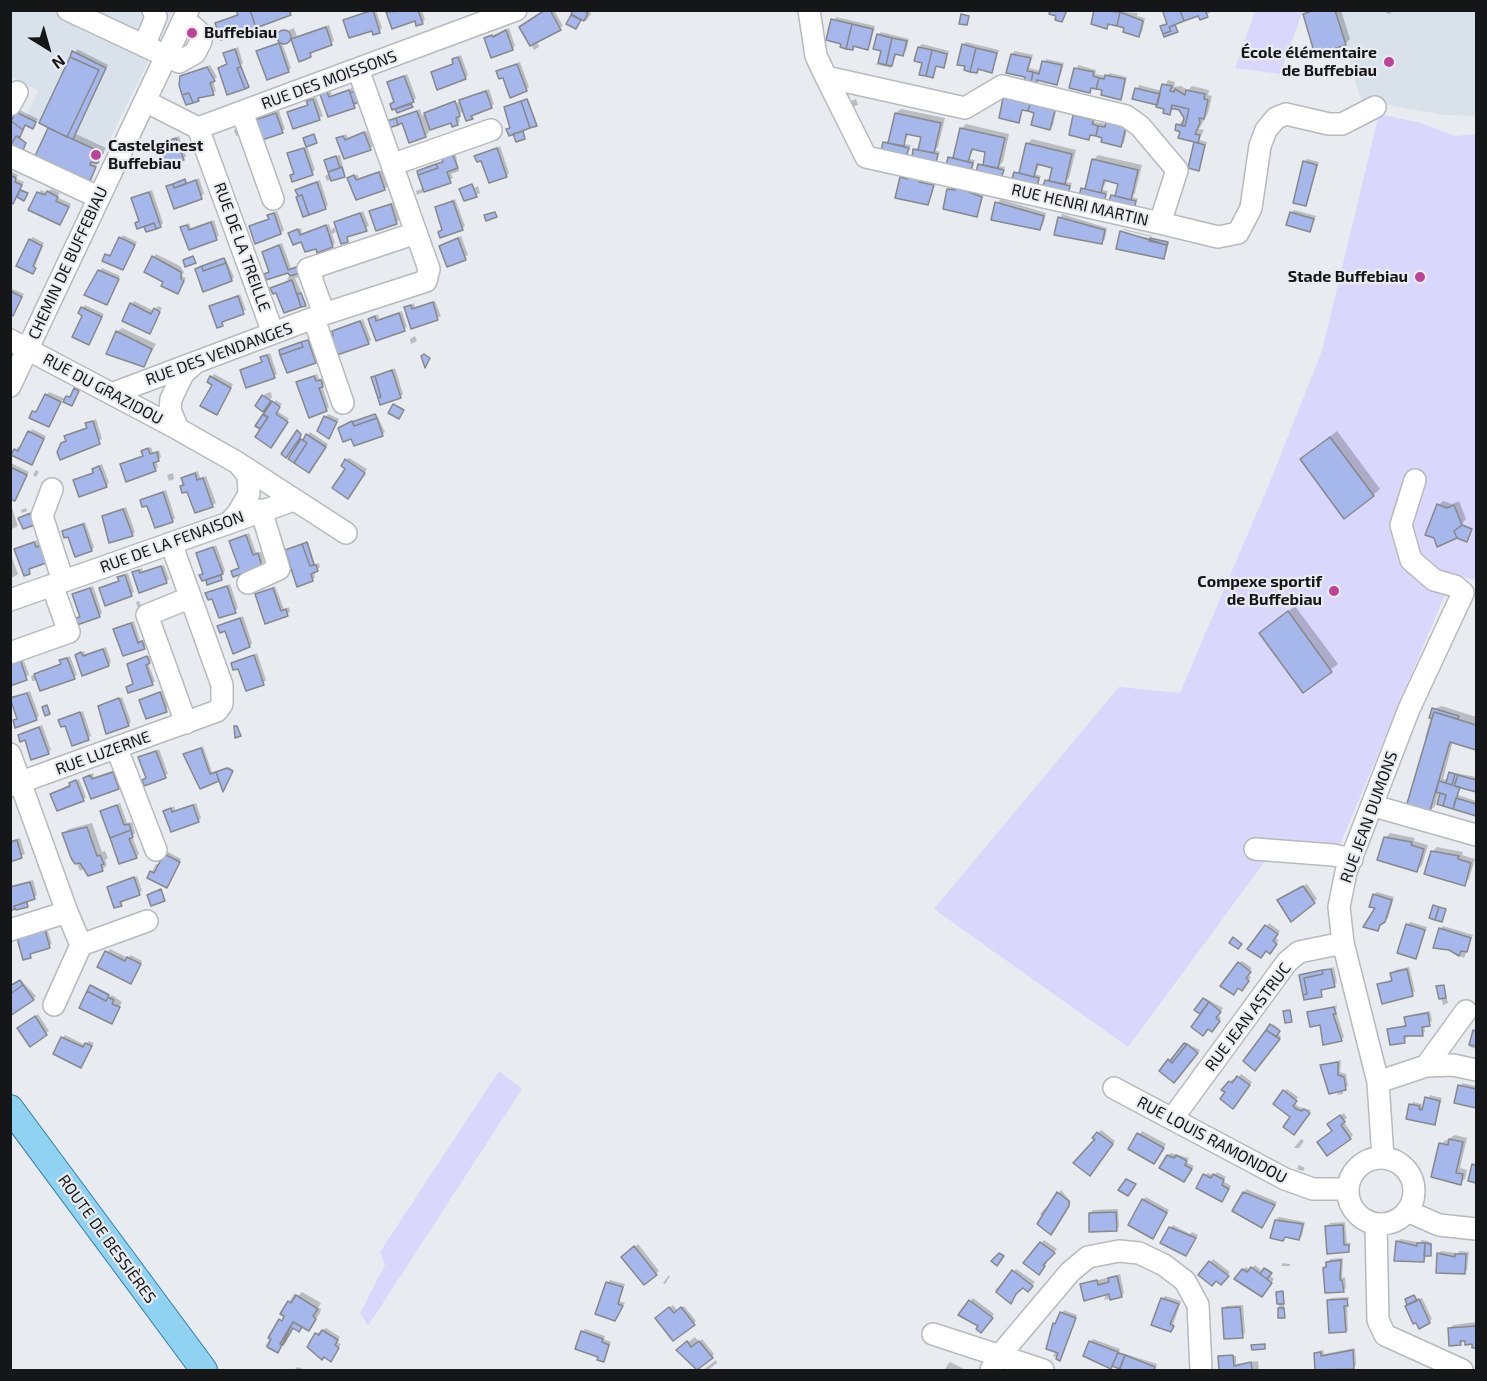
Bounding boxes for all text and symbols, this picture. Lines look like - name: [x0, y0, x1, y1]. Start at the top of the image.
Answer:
- north arrow: [18, 18, 78, 78]
- place label: Buffebiau: [204, 23, 277, 43]
- marker: Buffebiau: [185, 26, 199, 40]
- place label: École élémentaire de Buffebiau: [1241, 43, 1377, 81]
- street label: RUE DES MOISSONS: [259, 47, 399, 113]
- text: N: [49, 52, 69, 74]
- marker: École élémentaire de Buffebiau: [1382, 55, 1396, 69]
- place label: Castelginest Buffebiau: [108, 136, 203, 174]
- marker: Castelginest Buffebiau: [89, 148, 103, 162]
- street label: RUE DE LA TREILLE: [210, 180, 274, 314]
- street label: RUE HENRI MARTIN: [1010, 180, 1150, 230]
- street label: CHEMIN DE BUFFEBIAU: [24, 184, 112, 342]
- place label: Stade Buffebiau: [1288, 267, 1408, 287]
- marker: Stade Buffebiau: [1413, 270, 1427, 284]
- street label: RUE DES VENDANGES: [143, 318, 295, 390]
- street label: RUE DU GRAZIDOU: [40, 349, 166, 429]
- street label: RUE DE LA FENAISON: [97, 507, 247, 577]
- place label: Compexe sportif de Buffebiau: [1197, 572, 1322, 610]
- marker: Compexe sportif de Buffebiau: [1327, 584, 1341, 598]
- street label: RUE LUZERNE: [53, 727, 153, 779]
- street label: RUE JEAN DUMONS: [1336, 749, 1402, 885]
- street label: RUE JEAN ASTRUC: [1201, 959, 1295, 1075]
- street label: RUE LOUIS RAMONDOU: [1134, 1092, 1290, 1188]
- street label: ROUTE DE BESSIÈRES: [54, 1171, 160, 1307]

